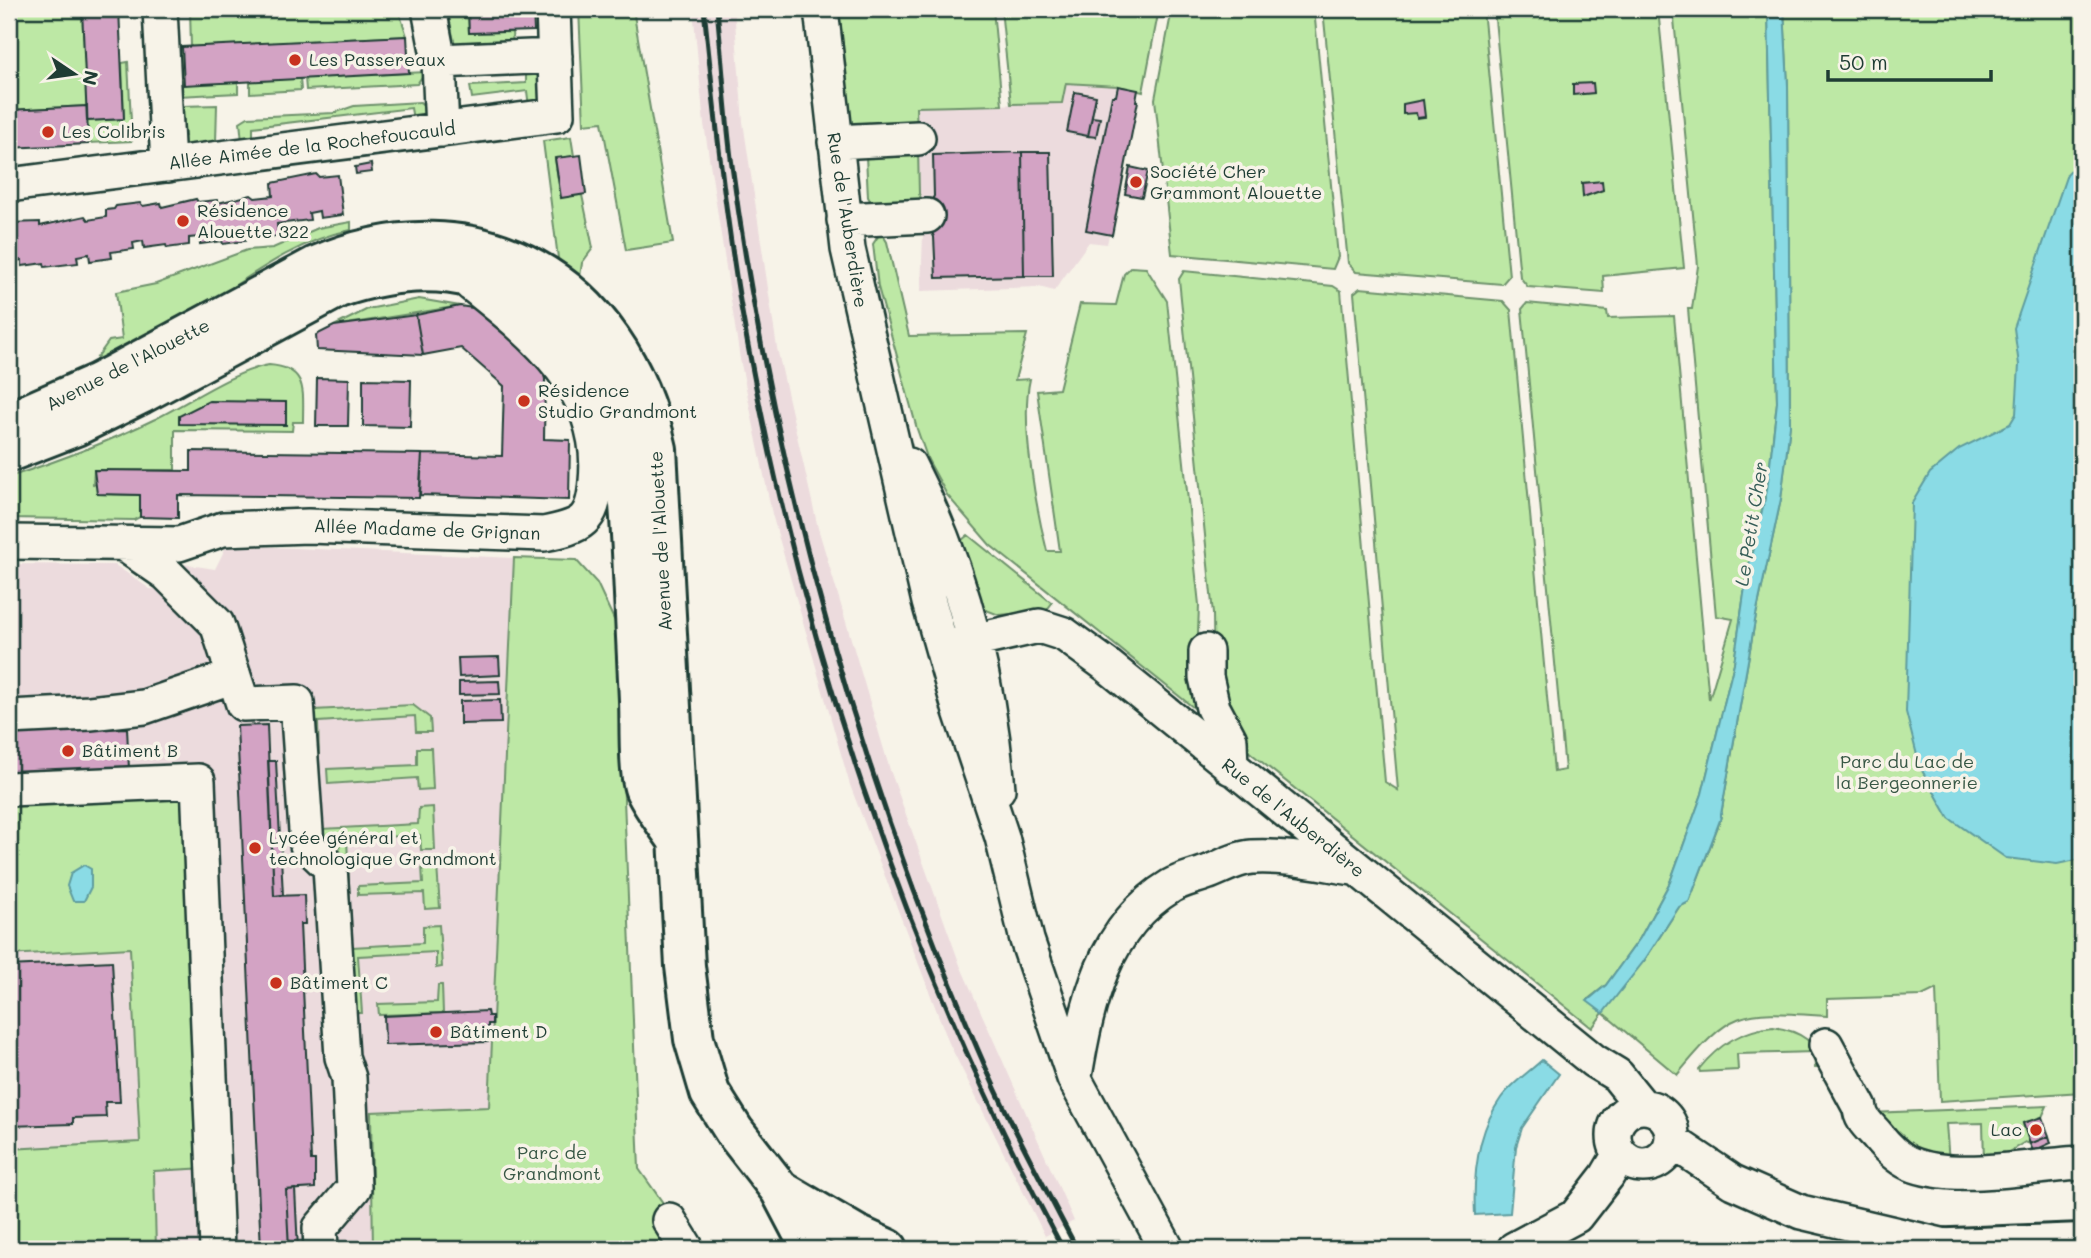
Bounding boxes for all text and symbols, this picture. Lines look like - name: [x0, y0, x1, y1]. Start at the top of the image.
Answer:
- north arrow: [38, 38, 108, 108]
- scale bar: [1828, 38, 1991, 82]
- place label: Les Passereaux: [309, 47, 445, 71]
- text: 50 m: [1839, 48, 1888, 75]
- marker: Les Passereaux: [287, 52, 303, 68]
- text: N: [77, 68, 105, 88]
- street label: Allée Aimée de la Rochefoucauld: [167, 115, 457, 175]
- place label: Les Colibris: [62, 119, 165, 143]
- marker: Les Colibris: [40, 124, 56, 140]
- street label: Rue de l'Auberdière: [822, 130, 874, 309]
- place label: Société Cher Grammont Alouette: [1150, 159, 1322, 204]
- marker: Société Cher Grammont Alouette: [1128, 174, 1144, 190]
- place label: Résidence Alouette 322: [197, 198, 309, 243]
- marker: Résidence Alouette 322: [175, 213, 191, 229]
- street label: Avenue de l'Alouette: [42, 312, 213, 416]
- place label: Résidence Studio Grandmont: [538, 378, 697, 423]
- marker: Résidence Studio Grandmont: [516, 393, 532, 409]
- street label: Avenue de l'Alouette: [643, 450, 677, 632]
- water label: Le Petit Cher: [1728, 460, 1773, 588]
- street label: Allée Madame de Grignan: [313, 513, 541, 545]
- place label: Bâtiment B: [82, 738, 178, 762]
- marker: Bâtiment B: [60, 743, 76, 759]
- park label: Parc du Lac de la Bergeonnerie: [1836, 749, 1978, 794]
- street label: Rue de l'Auberdière: [1217, 752, 1370, 882]
- place label: Lycée général et technologique Grandmont: [269, 825, 497, 870]
- marker: Lycée général et technologique Grandmont: [247, 840, 263, 856]
- place label: Bâtiment C: [290, 970, 388, 994]
- marker: Bâtiment C: [268, 975, 284, 991]
- place label: Bâtiment D: [450, 1019, 547, 1043]
- marker: Bâtiment D: [428, 1024, 444, 1040]
- place label: Lac: [1991, 1117, 2022, 1141]
- marker: Lac: [2028, 1122, 2044, 1138]
- park label: Parc de Grandmont: [503, 1140, 601, 1185]

